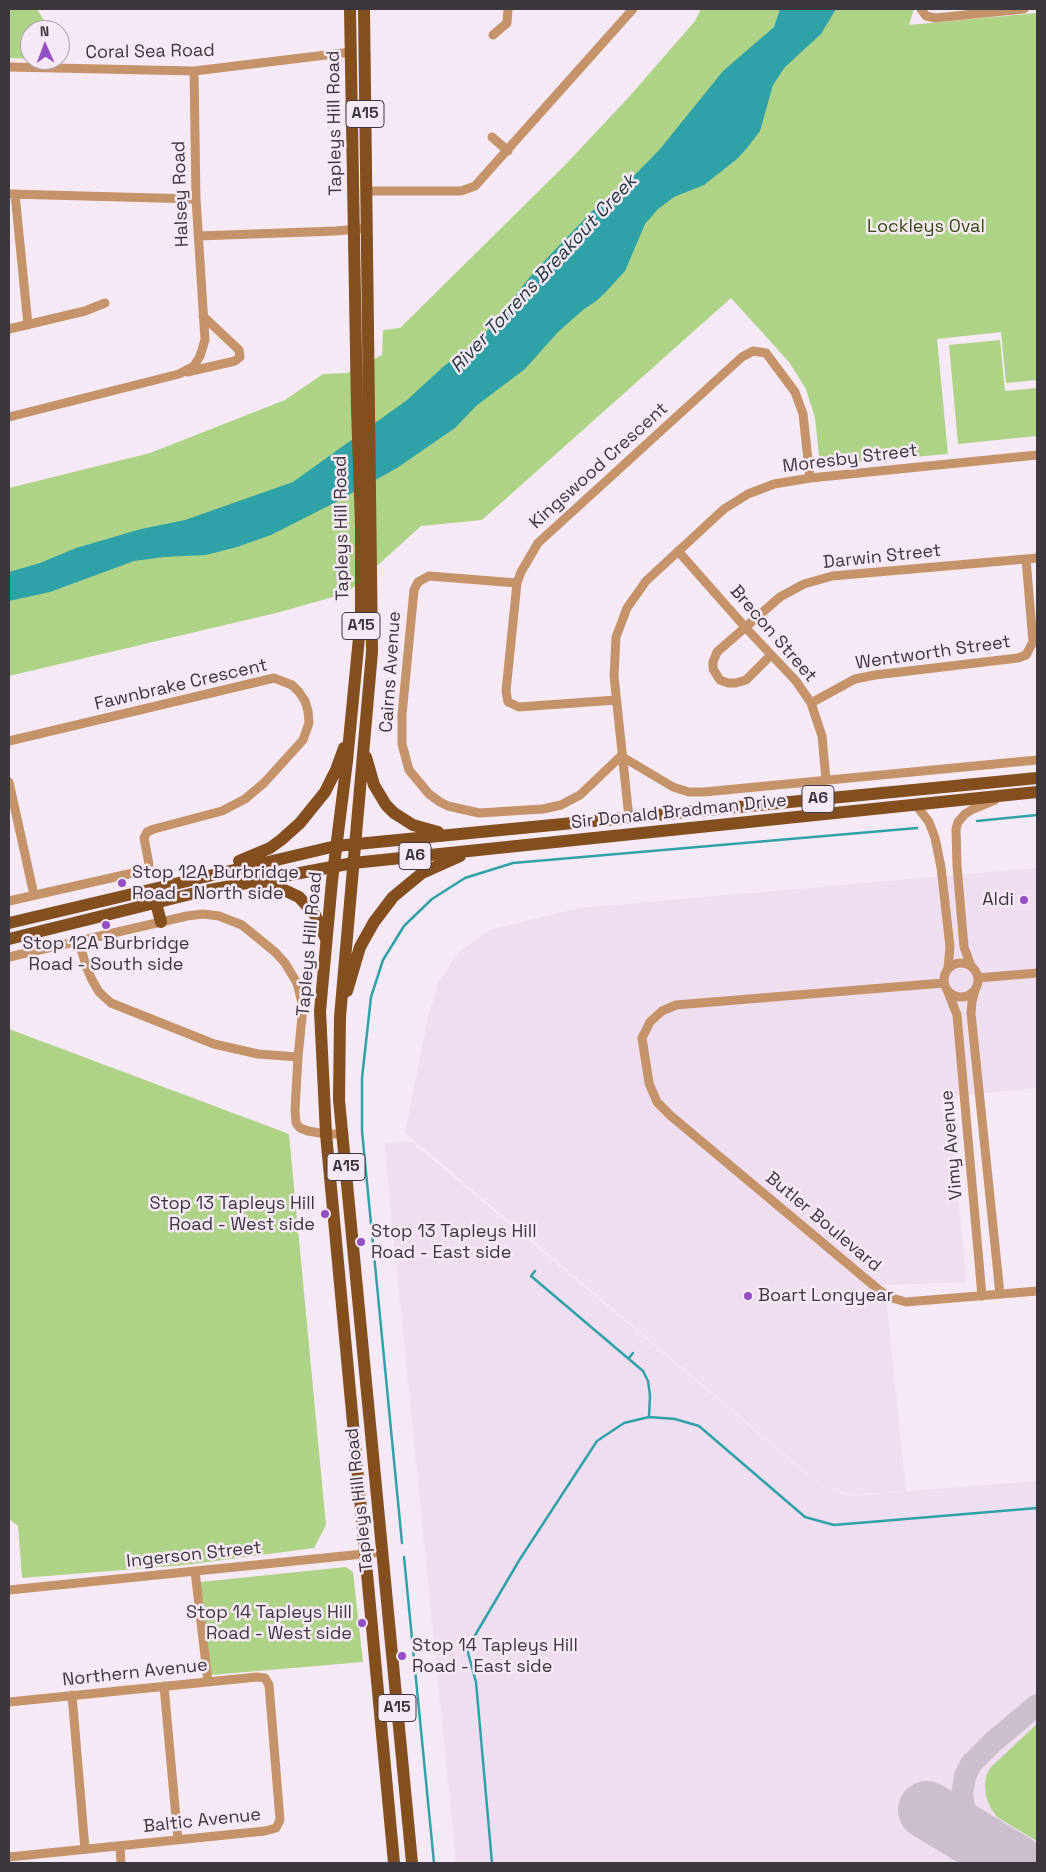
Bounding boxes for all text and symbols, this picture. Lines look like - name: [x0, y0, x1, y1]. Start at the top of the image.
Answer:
- north arrow: [20, 20, 70, 70]
- text: N: [39, 22, 50, 40]
- street label: Coral Sea Road: [85, 40, 215, 64]
- street label: Tapleys Hill Road: [323, 50, 347, 196]
- road number: A15: [346, 100, 384, 128]
- street label: Halsey Road: [168, 140, 194, 248]
- water label: River Torrens Breakout Creek: [446, 170, 642, 378]
- park label: Lockleys Oval: [867, 216, 985, 238]
- street label: Kingswood Crescent: [525, 398, 673, 534]
- street label: Moresby Street: [781, 440, 919, 478]
- street label: Tapleys Hill Road: [330, 455, 354, 601]
- street label: Darwin Street: [822, 540, 942, 574]
- street label: Brecon Street: [725, 581, 821, 687]
- street label: Cairns Avenue: [376, 610, 406, 734]
- road number: A15: [342, 612, 380, 640]
- street label: Wentworth Street: [854, 631, 1012, 675]
- street label: Fawnbrake Crescent: [92, 655, 270, 715]
- road number: A6: [802, 786, 834, 812]
- street label: Sir Donald Bradman Drive: [570, 790, 788, 834]
- road number: A6: [399, 842, 431, 869]
- place label: Stop 12A Burbridge Road - North side: [132, 862, 299, 904]
- street label: Tapleys Hill Road: [293, 871, 327, 1017]
- marker: Stop 12A Burbridge Road - North side: [116, 877, 128, 889]
- place label: Aldi: [982, 889, 1014, 911]
- marker: Aldi: [1018, 894, 1030, 906]
- marker: Stop 12A Burbridge Road - South side: [100, 919, 112, 931]
- place label: Stop 12A Burbridge Road - South side: [23, 933, 189, 976]
- street label: Vimy Avenue: [936, 1089, 968, 1201]
- road number: A15: [327, 1154, 365, 1180]
- street label: Butler Boulevard: [761, 1167, 885, 1277]
- place label: Stop 13 Tapleys Hill Road - West side: [149, 1193, 315, 1236]
- marker: Stop 13 Tapleys Hill Road - West side: [319, 1208, 331, 1220]
- place label: Stop 13 Tapleys Hill Road - East side: [371, 1221, 537, 1264]
- marker: Stop 13 Tapleys Hill Road - East side: [355, 1236, 367, 1248]
- place label: Boart Longyear: [758, 1285, 893, 1307]
- marker: Boart Longyear: [742, 1290, 754, 1302]
- street label: Tapleys Hill Road: [342, 1427, 378, 1573]
- street label: Ingerson Street: [125, 1537, 263, 1573]
- place label: Stop 14 Tapleys Hill Road - West side: [186, 1602, 352, 1645]
- marker: Stop 14 Tapleys Hill Road - West side: [356, 1617, 368, 1629]
- place label: Stop 14 Tapleys Hill Road - East side: [412, 1635, 578, 1678]
- marker: Stop 14 Tapleys Hill Road - East side: [396, 1650, 408, 1662]
- street label: Northern Avenue: [61, 1655, 209, 1691]
- road number: A15: [378, 1695, 416, 1722]
- street label: Baltic Avenue: [142, 1804, 262, 1838]

